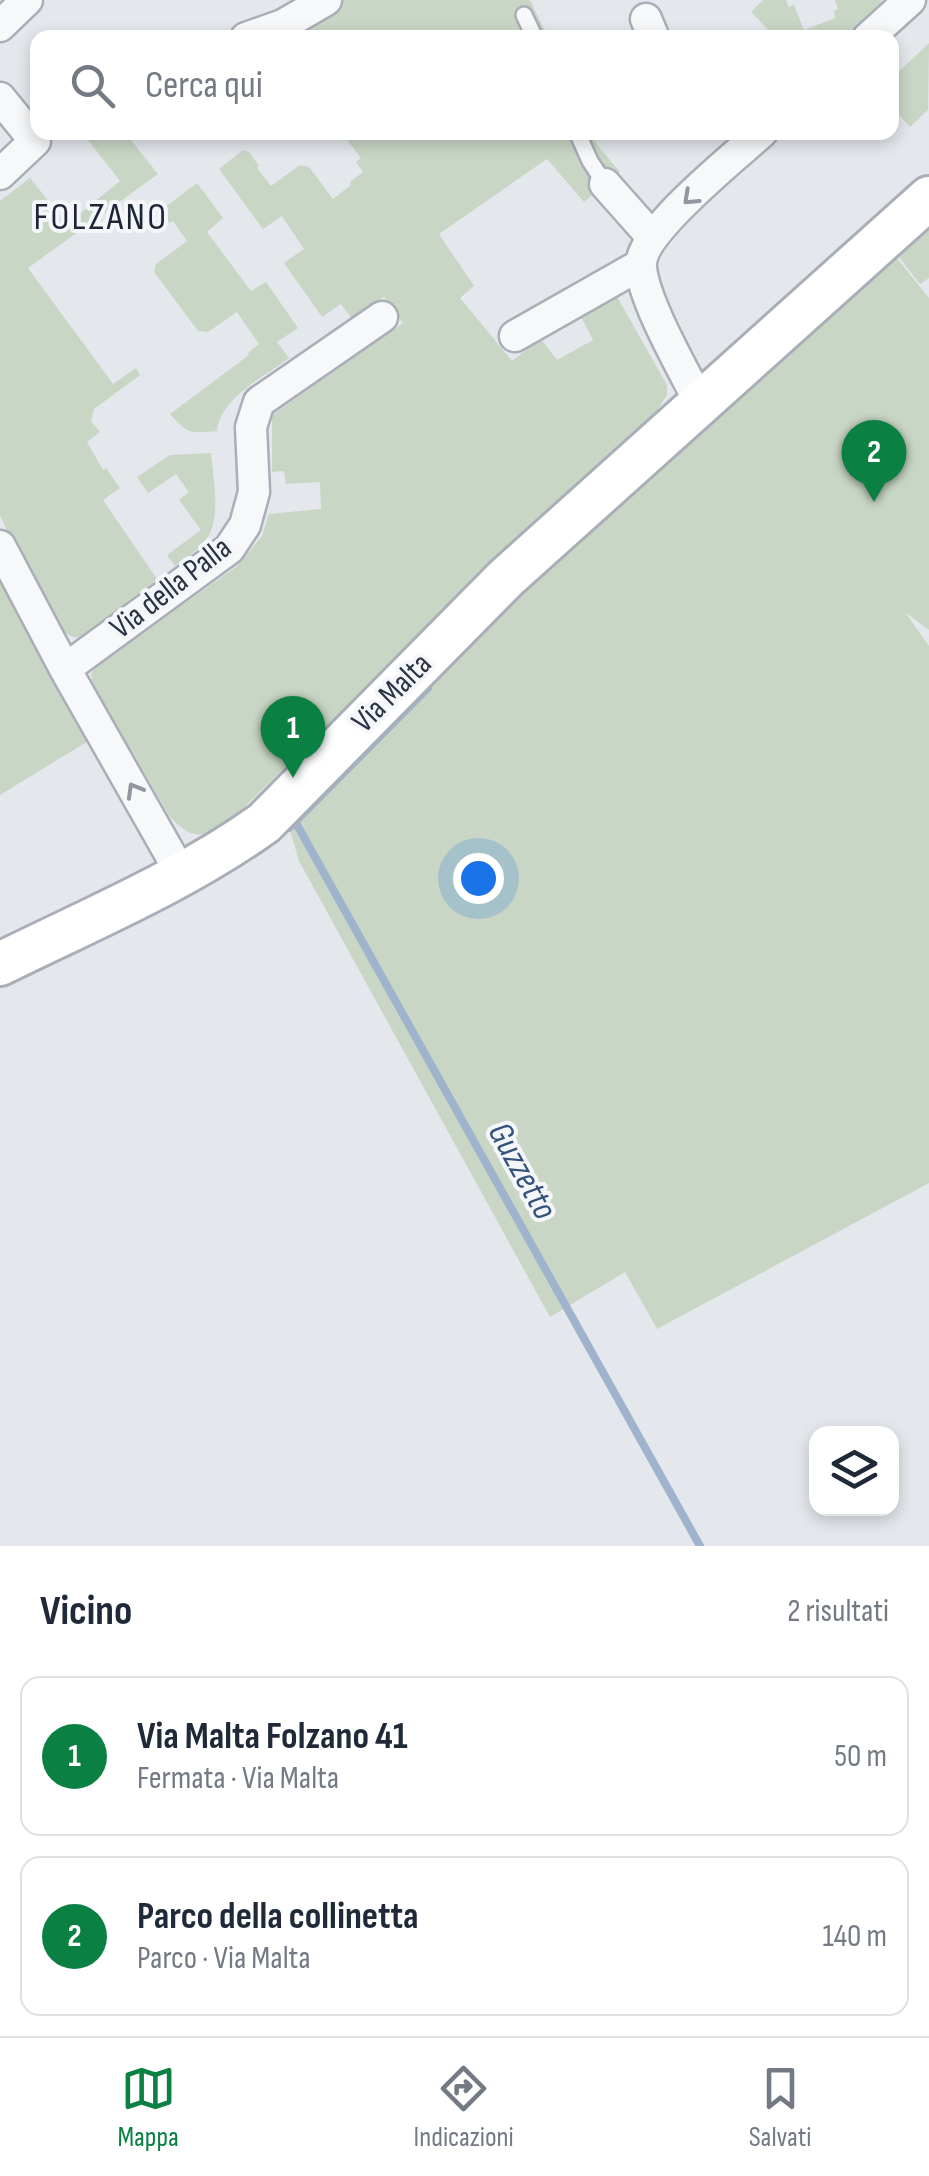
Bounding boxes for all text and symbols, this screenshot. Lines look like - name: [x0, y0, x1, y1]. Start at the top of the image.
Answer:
- search box: [30, 30, 899, 140]
- icon: search: [65, 58, 120, 113]
- text: Cerca qui: [145, 63, 263, 108]
- one-way arrow: [683, 186, 702, 204]
- district label: FOLZANO: [33, 195, 169, 240]
- pin: 2: [842, 420, 906, 502]
- street label: Via della Palla: [103, 529, 239, 647]
- street label: Via Malta: [344, 645, 440, 741]
- pin: 1: [260, 696, 326, 778]
- one-way arrow: [127, 783, 146, 801]
- your location: [453, 853, 504, 904]
- water label: Guzzetto: [478, 1115, 566, 1227]
- map controls: [809, 1426, 899, 1516]
- button: layers: [809, 1426, 899, 1516]
- text: Vicino: [40, 1586, 132, 1637]
- text: 2 risultati: [787, 1592, 889, 1631]
- text: Via Malta Folzano 41: [137, 1714, 408, 1759]
- text: 1: [68, 1737, 81, 1776]
- text: 50 m: [834, 1737, 887, 1776]
- text: Fermata · Via Malta: [137, 1759, 339, 1798]
- text: Parco della collinetta: [137, 1894, 419, 1939]
- text: 2: [67, 1917, 82, 1956]
- text: 140 m: [823, 1917, 887, 1956]
- text: Parco · Via Malta: [137, 1939, 311, 1978]
- tab: Mappa: [117, 2061, 179, 2154]
- tab: Indicazioni: [414, 2061, 514, 2154]
- tab: Salvati: [749, 2061, 812, 2154]

